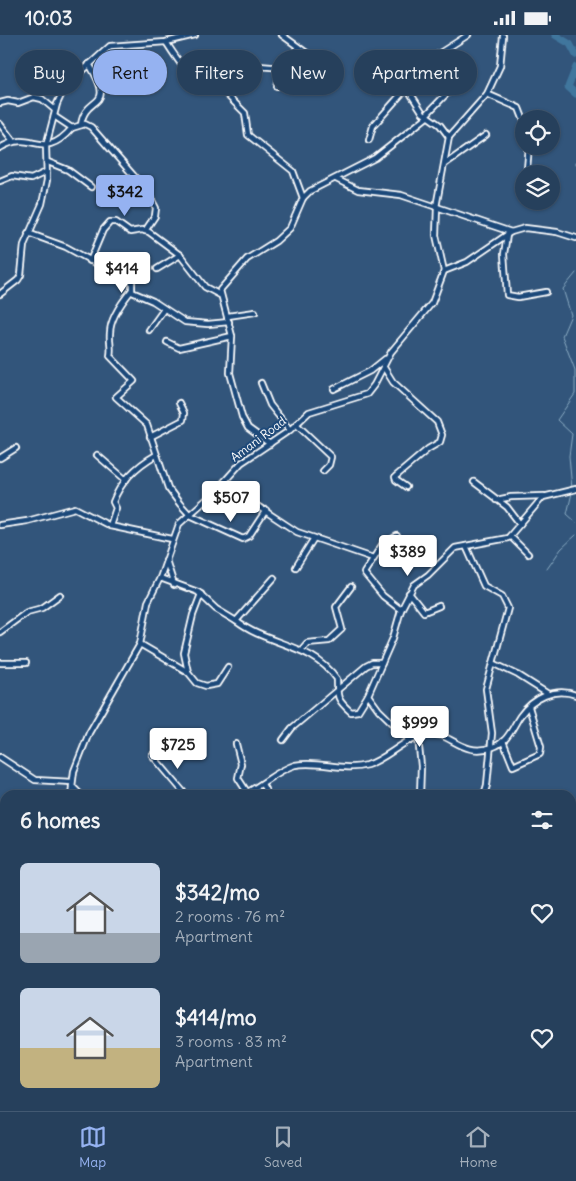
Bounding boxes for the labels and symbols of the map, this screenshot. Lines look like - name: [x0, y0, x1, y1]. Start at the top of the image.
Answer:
- pin: $342: [95, 175, 155, 217]
- pin: $414: [92, 251, 152, 294]
- street label: Amani Road: [227, 413, 289, 465]
- pin: $507: [201, 481, 261, 523]
- pin: $389: [378, 535, 438, 577]
- pin: $999: [390, 705, 450, 748]
- pin: $725: [148, 727, 208, 770]

